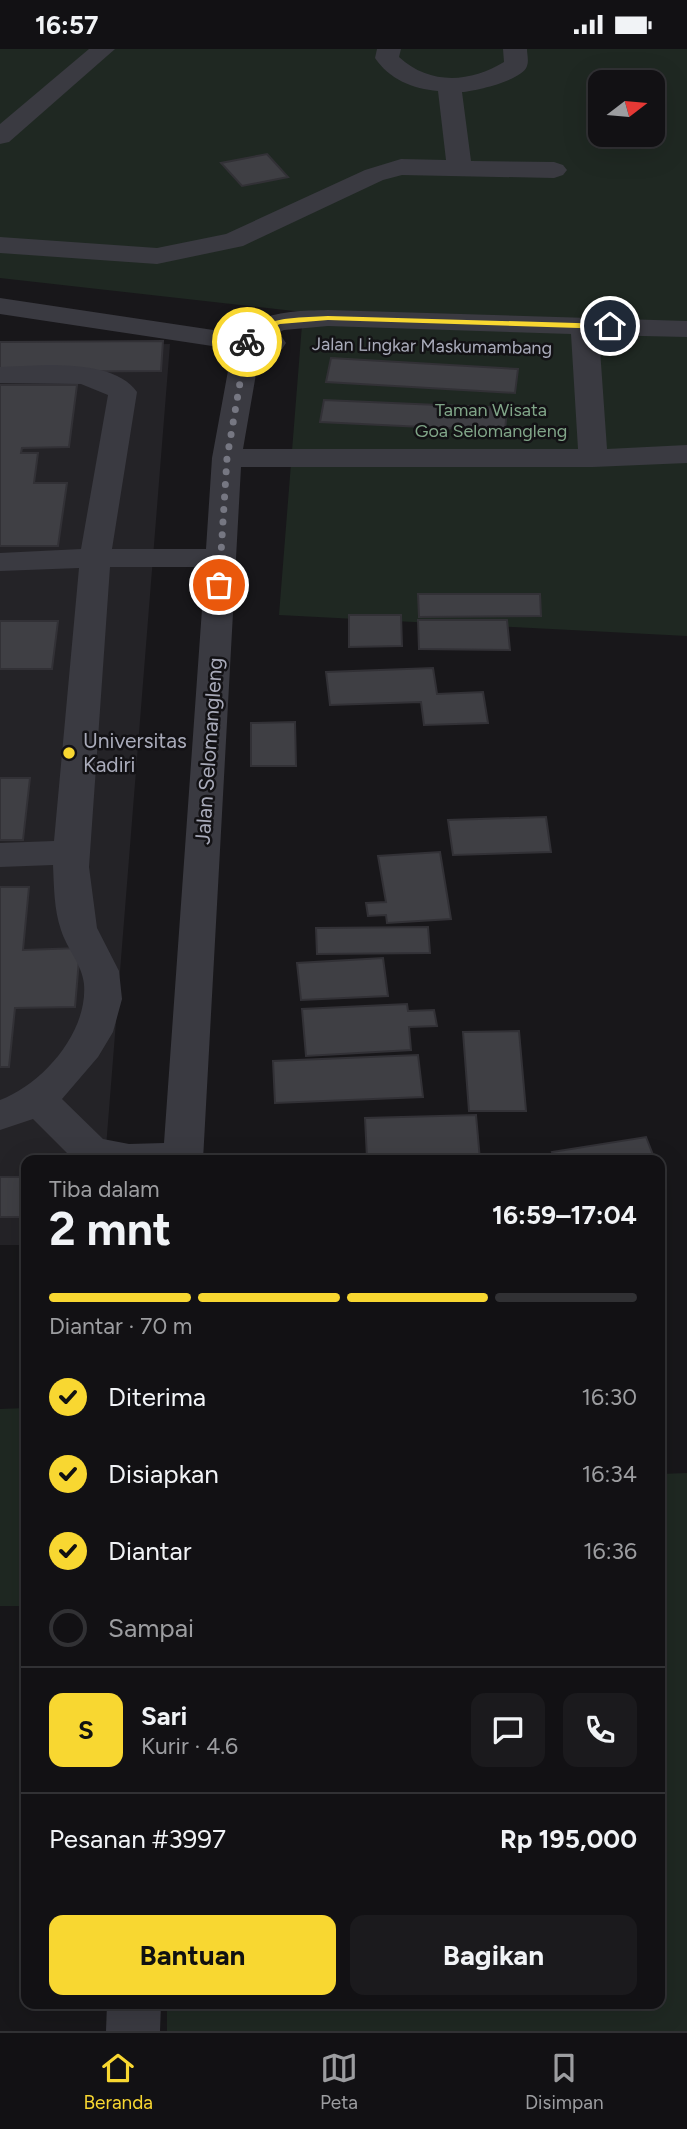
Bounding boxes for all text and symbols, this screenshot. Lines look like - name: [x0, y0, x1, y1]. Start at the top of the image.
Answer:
- text: 16:57: [35, 9, 98, 41]
- north arrow: [588, 70, 665, 147]
- map controls: [588, 70, 665, 147]
- pin: [580, 296, 640, 356]
- courier: [212, 307, 282, 377]
- icon: home: [591, 307, 629, 345]
- icon: bike: [228, 323, 266, 361]
- street label: Jalan Lingkar Maskumambang: [312, 333, 552, 359]
- park label: Taman Wisata Goa Selomangleng: [415, 399, 567, 442]
- pin: [189, 555, 249, 615]
- icon: bag: [200, 566, 238, 604]
- street label: Jalan Selomangleng: [189, 656, 228, 845]
- place label: Universitas Kadiri: [83, 728, 187, 777]
- marker: Universitas Kadiri: [61, 745, 77, 761]
- text: Tiba dalam: [49, 1175, 160, 1203]
- text: 16:59–17:04: [492, 1199, 637, 1231]
- text: 2 mnt: [49, 1201, 171, 1257]
- text: Diantar · 70 m: [49, 1312, 192, 1340]
- icon: check: [49, 1378, 87, 1416]
- text: Diterima: [108, 1381, 206, 1413]
- text: 16:30: [581, 1383, 637, 1411]
- icon: check: [49, 1455, 87, 1493]
- text: Disiapkan: [108, 1458, 219, 1490]
- text: 16:34: [582, 1460, 637, 1488]
- icon: check: [49, 1532, 87, 1570]
- text: Diantar: [108, 1535, 192, 1567]
- text: 16:36: [583, 1537, 637, 1565]
- text: Sampai: [108, 1612, 194, 1644]
- button: chat: [471, 1693, 545, 1767]
- button: phone: [563, 1693, 637, 1767]
- text: Sari: [141, 1700, 187, 1732]
- text: S: [78, 1714, 94, 1746]
- text: Kurir · 4.6: [141, 1732, 238, 1760]
- text: Pesanan #3997: [49, 1823, 226, 1855]
- text: Rp 195,000: [500, 1823, 637, 1855]
- button: Bantuan: [49, 1915, 336, 1995]
- button: Bagikan: [350, 1915, 637, 1995]
- tab: Beranda: [84, 2049, 153, 2114]
- tab: Peta: [320, 2049, 358, 2114]
- tab: Disimpan: [525, 2049, 603, 2114]

